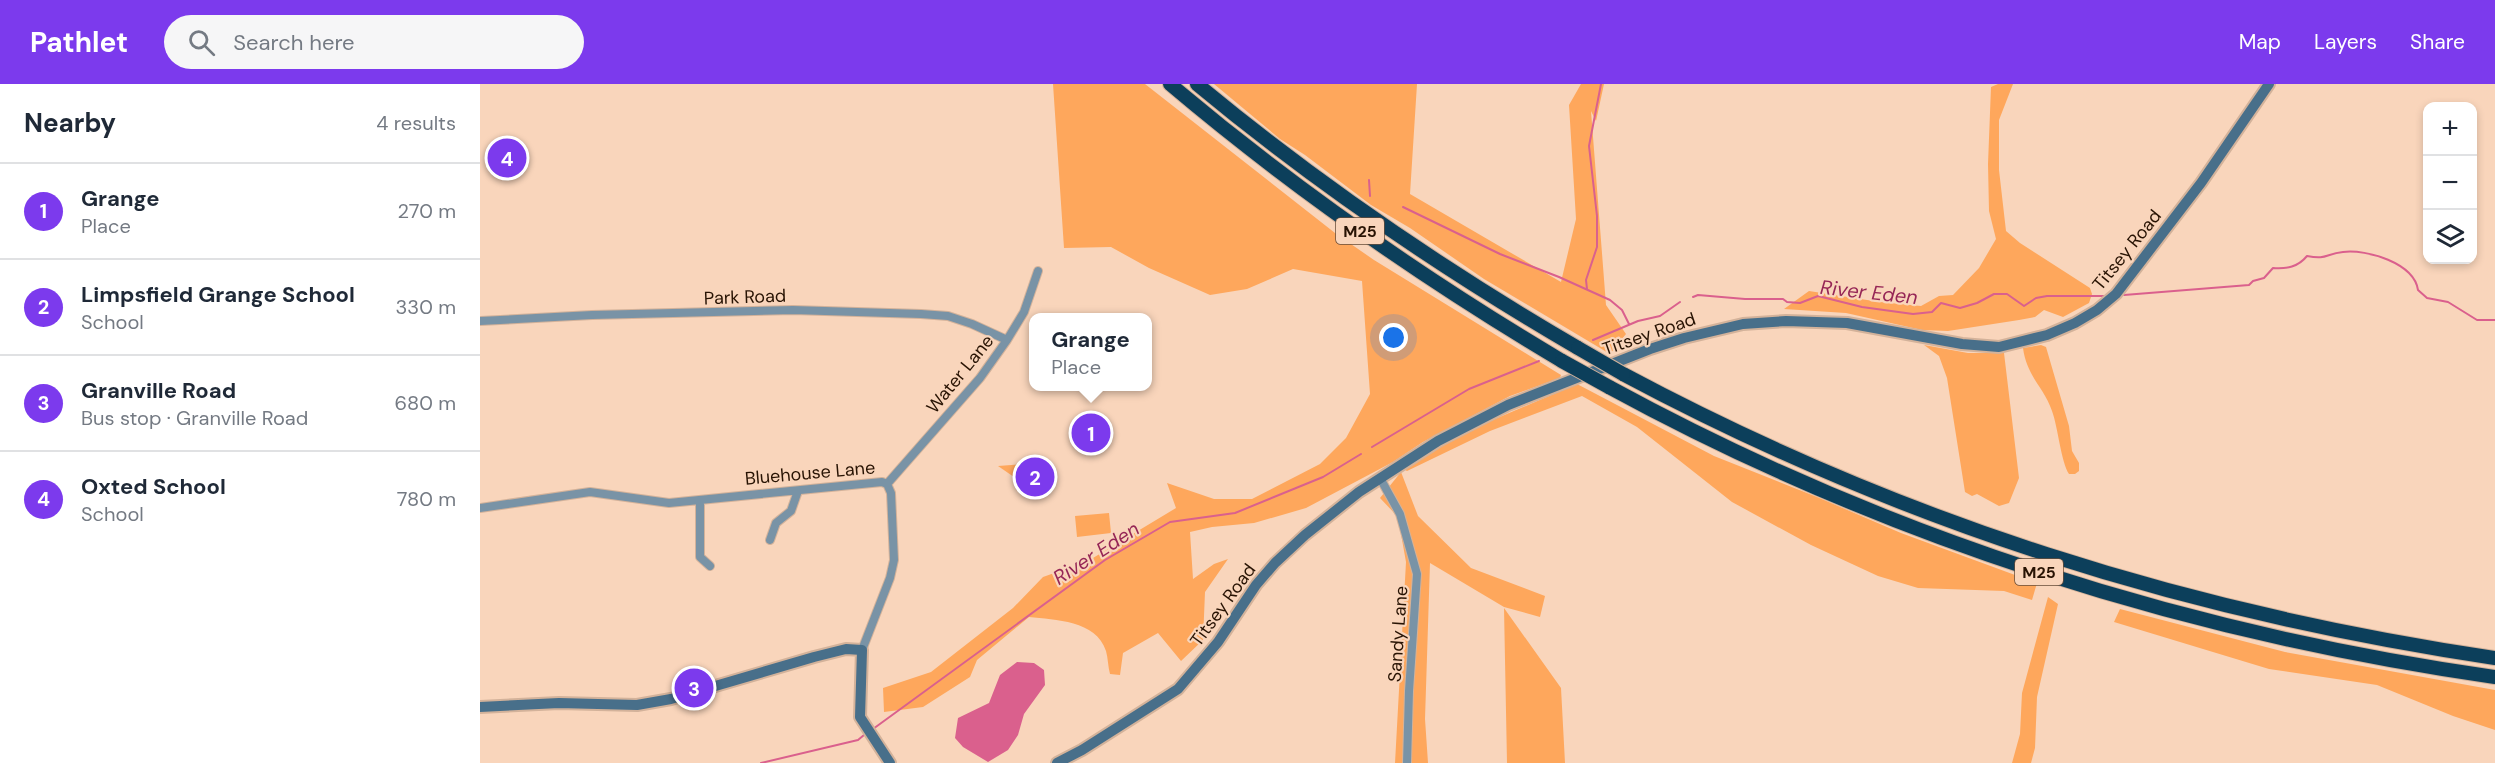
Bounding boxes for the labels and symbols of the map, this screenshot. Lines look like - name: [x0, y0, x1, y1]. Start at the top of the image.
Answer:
- pin: 4: [488, 136, 526, 181]
- street label: Titsey Road: [2087, 205, 2167, 295]
- road number: M25: [1336, 218, 1384, 244]
- water label: River Eden: [1819, 274, 1919, 310]
- street label: Park Road: [703, 284, 787, 310]
- street label: Titsey Road: [1599, 307, 1699, 361]
- your location: [1379, 323, 1408, 352]
- street label: Water Lane: [921, 330, 999, 418]
- pin: 1: [1072, 410, 1110, 456]
- pin: 2: [1016, 454, 1054, 500]
- street label: Bluehouse Lane: [744, 455, 876, 491]
- water label: River Eden: [1048, 515, 1144, 591]
- street label: Titsey Road: [1185, 559, 1261, 651]
- road number: M25: [2015, 559, 2063, 585]
- street label: Sandy Lane: [1383, 585, 1413, 683]
- pin: 3: [674, 666, 714, 710]

